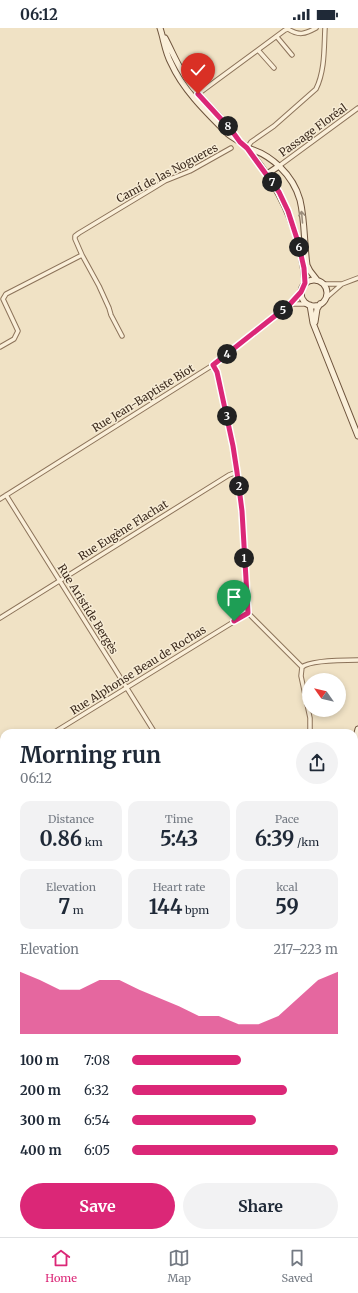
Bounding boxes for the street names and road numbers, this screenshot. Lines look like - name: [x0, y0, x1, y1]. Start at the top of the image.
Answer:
- street label: Passage Floréal: [276, 100, 350, 159]
- street label: Camí de las Nogueres: [114, 140, 220, 206]
- street label: Rue Jean-Baptiste Biot: [89, 361, 197, 435]
- street label: Rue Eugène Flachat: [76, 496, 171, 563]
- street label: Rue Aristide Bergès: [55, 561, 121, 657]
- street label: Rue Alphonse Beau de Rochas: [68, 622, 208, 718]

